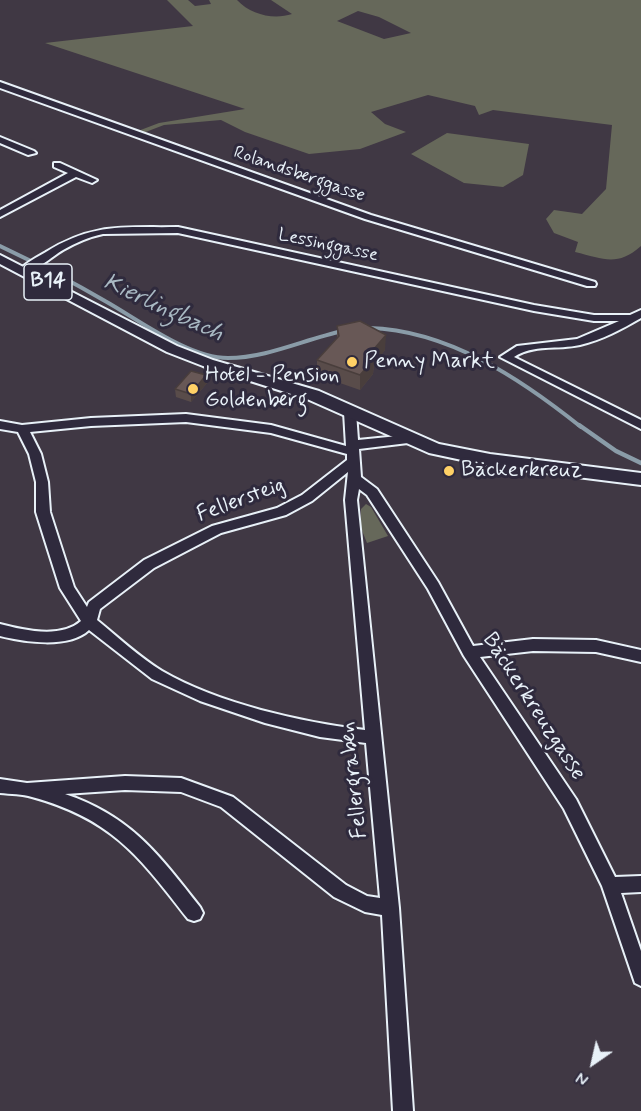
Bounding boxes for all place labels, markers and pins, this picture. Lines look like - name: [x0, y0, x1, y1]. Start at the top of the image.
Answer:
- place label: Penny Markt: [364, 349, 495, 375]
- marker: Penny Markt: [345, 355, 359, 369]
- place label: Hotel - Pension Goldenberg: [205, 363, 339, 414]
- marker: Hotel - Pension Goldenberg: [186, 382, 200, 396]
- place label: Bäckerkreuz: [461, 458, 582, 484]
- marker: Bäckerkreuz: [442, 464, 456, 478]

